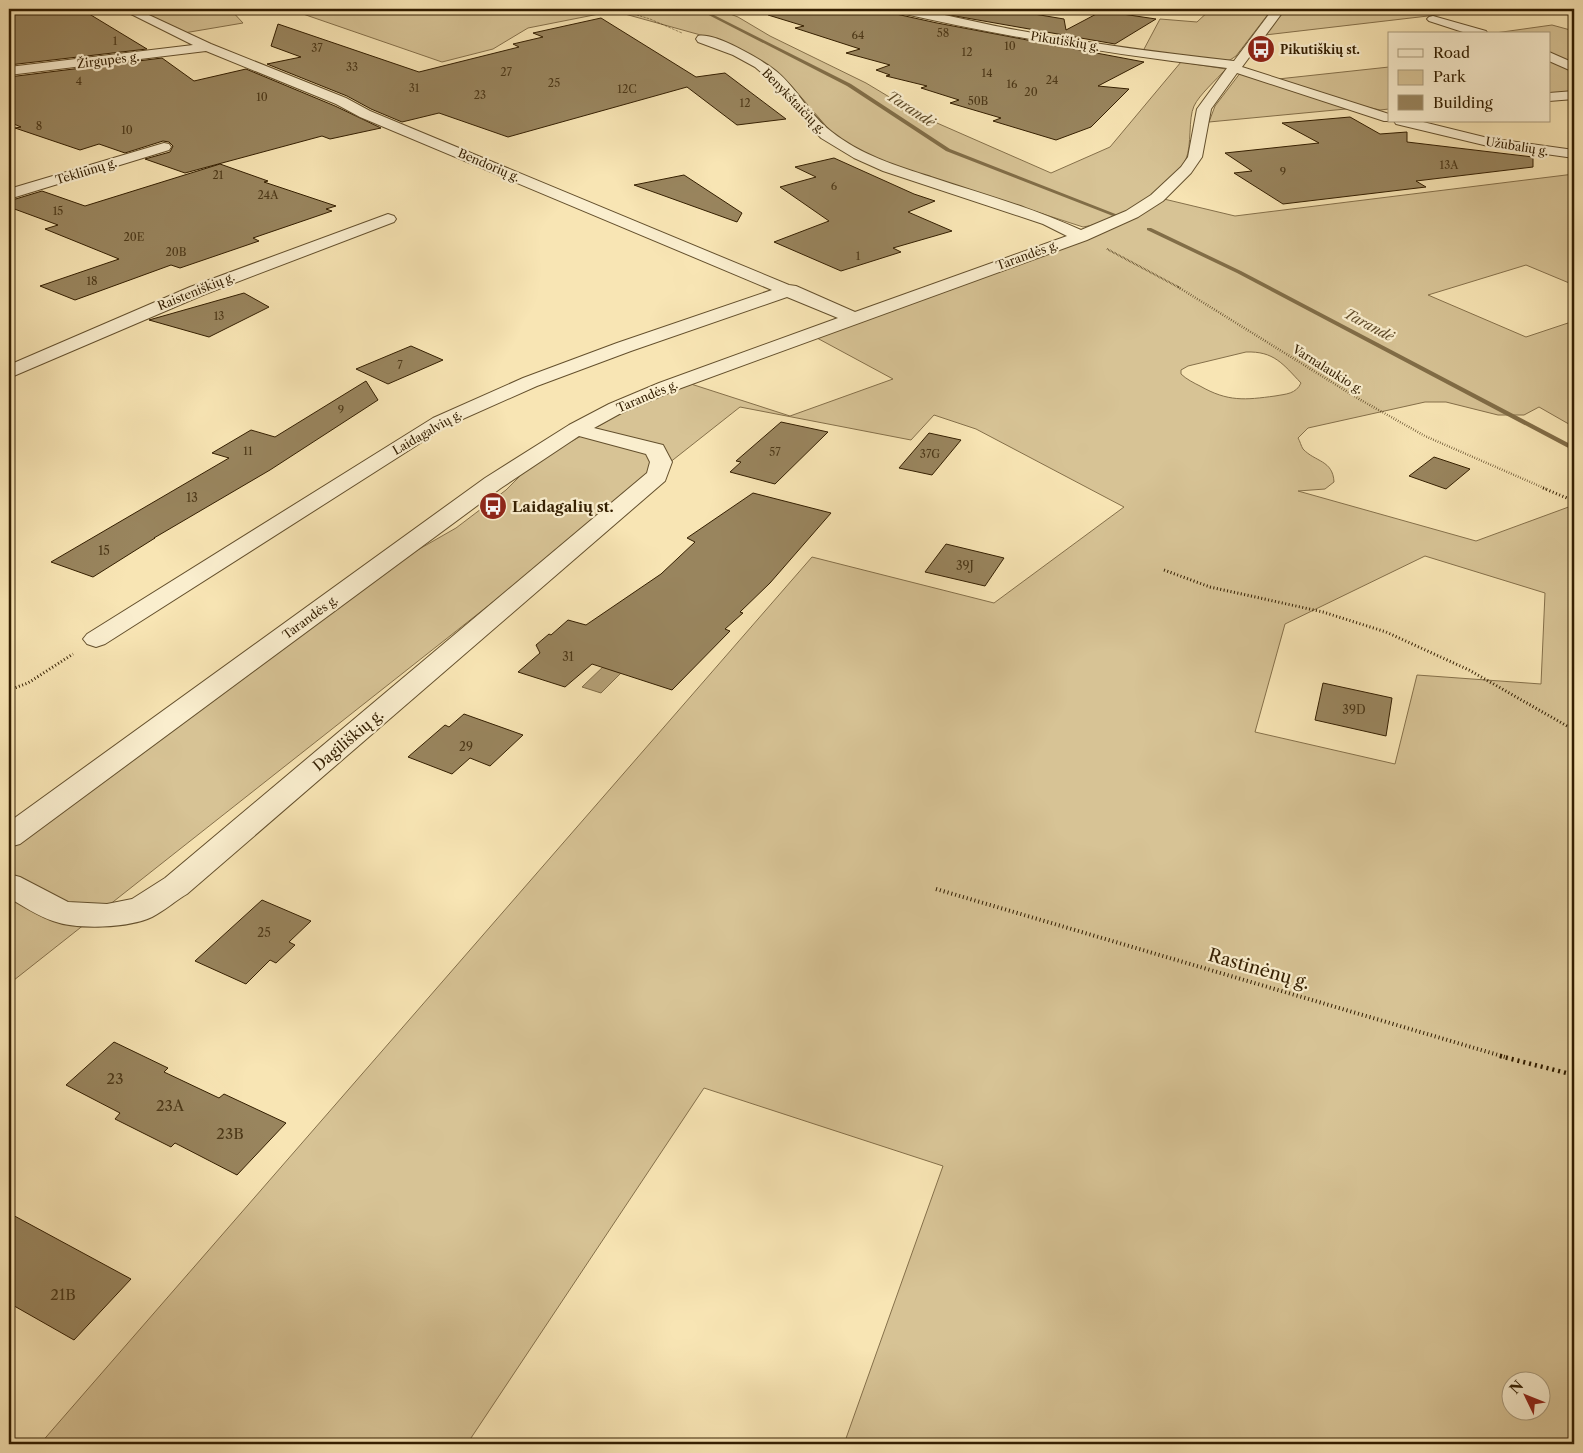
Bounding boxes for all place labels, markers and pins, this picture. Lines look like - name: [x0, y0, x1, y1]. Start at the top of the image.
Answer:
- bus stop icon: Pikutiškių st.: [1246, 34, 1276, 64]
- place label: Pikutiškių st.: [1280, 42, 1360, 57]
- bus stop icon: Laidagalių st.: [478, 491, 508, 521]
- place label: Laidagalių st.: [512, 497, 614, 516]

